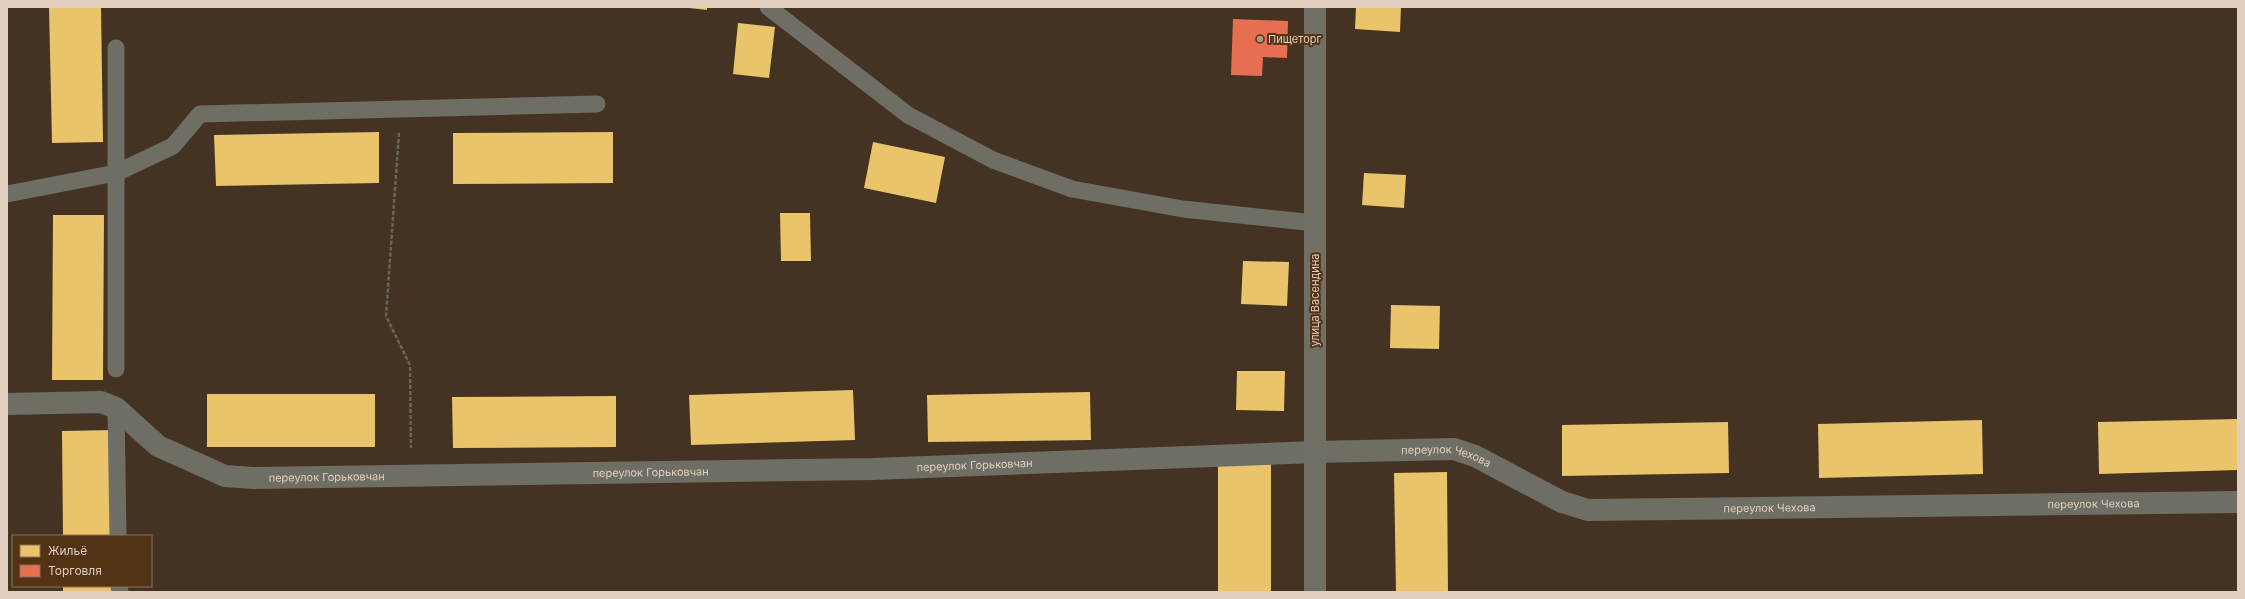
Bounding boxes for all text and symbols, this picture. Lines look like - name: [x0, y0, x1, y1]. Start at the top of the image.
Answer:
- place label: Пищеторг: [1268, 32, 1321, 46]
- marker: Пищеторг: [1255, 34, 1265, 44]
- street label: улица Васендина: [1308, 253, 1322, 347]
- street label: переулок Чехова: [1401, 442, 1494, 470]
- street label: переулок Горьковчан: [916, 456, 1033, 474]
- street label: переулок Горьковчан: [592, 464, 709, 480]
- street label: переулок Горьковчан: [269, 469, 385, 485]
- street label: переулок Чехова: [2047, 496, 2140, 511]
- street label: переулок Чехова: [1723, 500, 1816, 515]
- legend: [12, 535, 152, 587]
- text: Жильё: [48, 543, 87, 558]
- text: Торговля: [48, 563, 102, 578]

